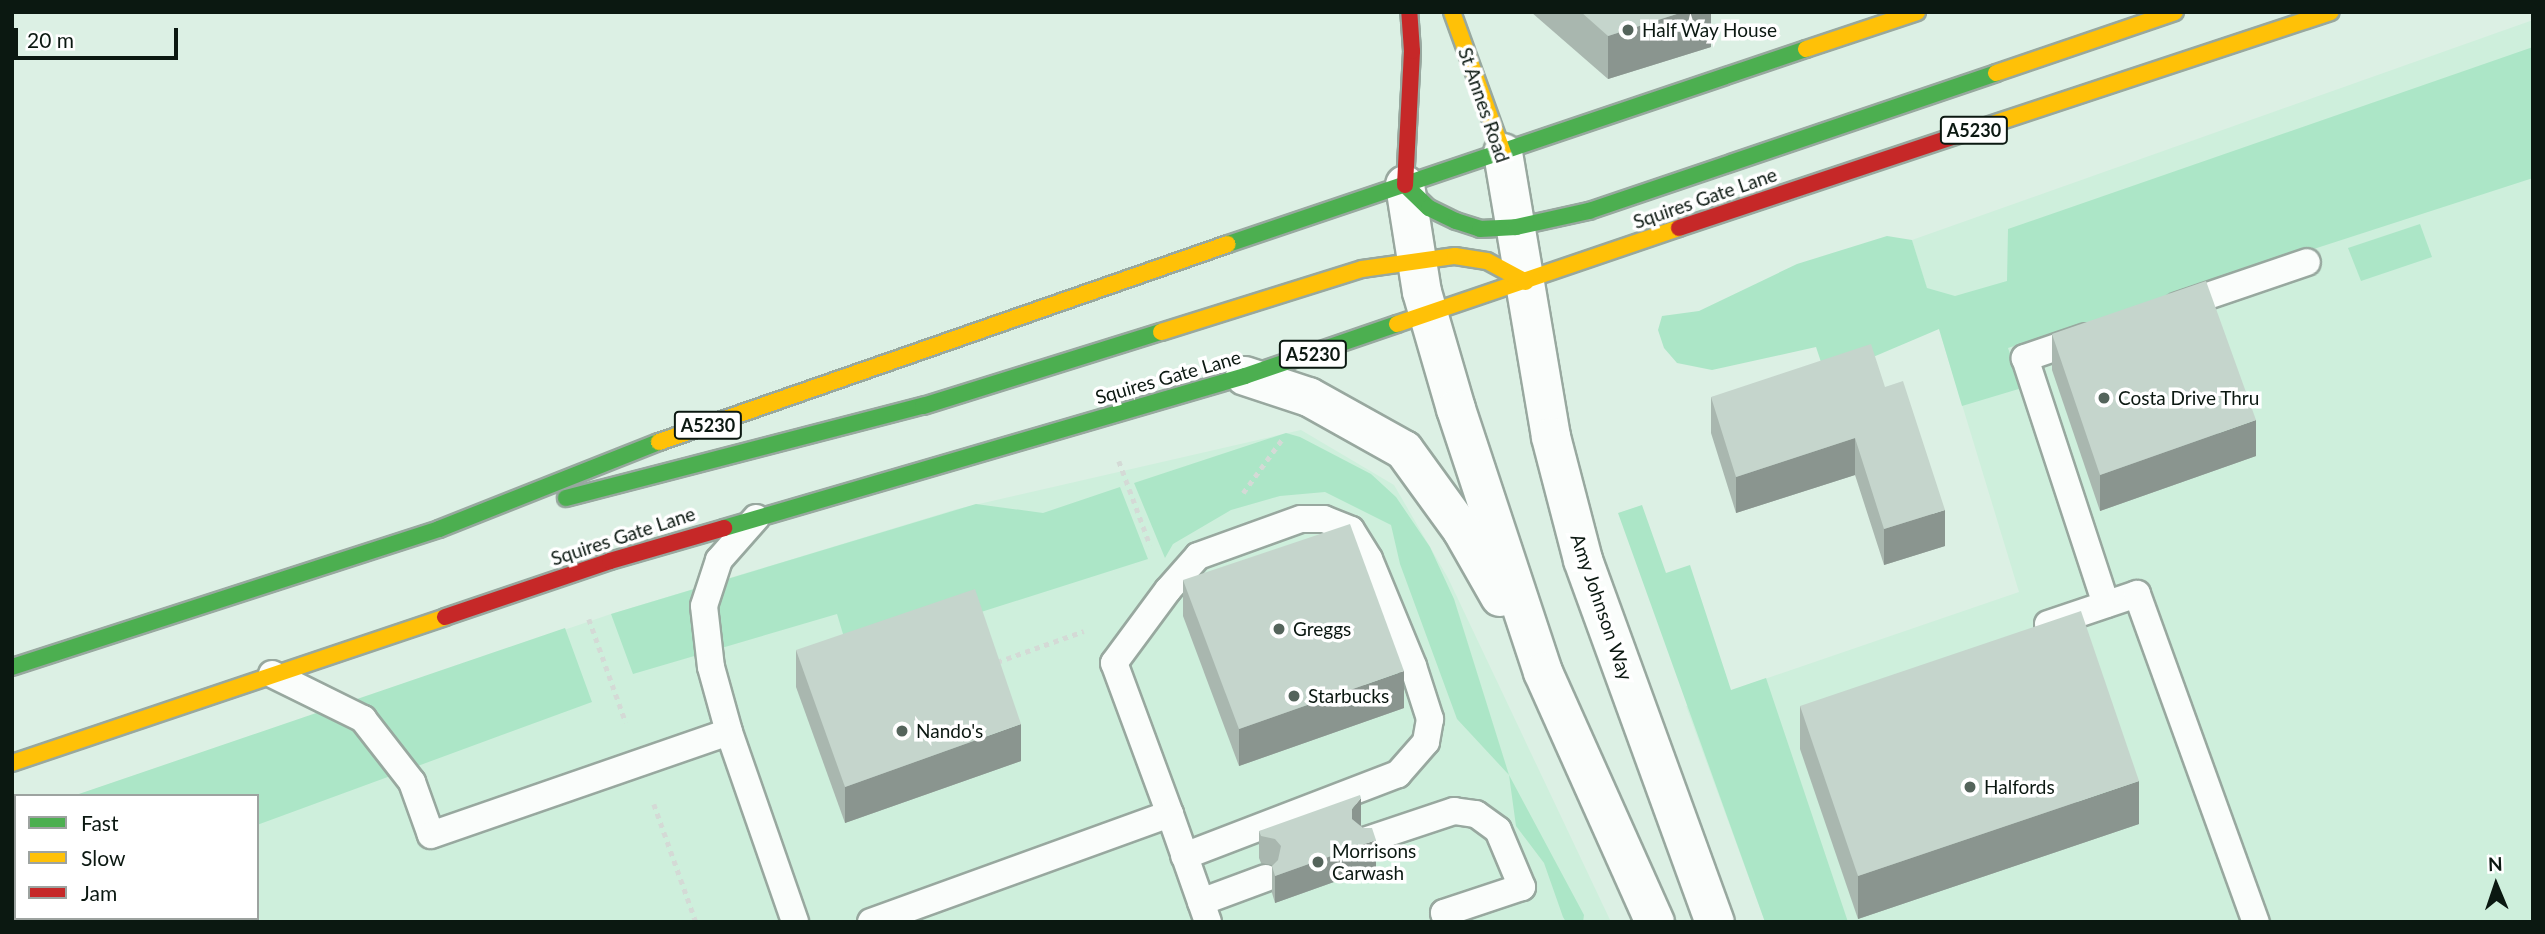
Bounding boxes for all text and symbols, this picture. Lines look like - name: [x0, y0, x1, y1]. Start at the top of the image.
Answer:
- scale bar: [18, 14, 182, 58]
- place label: Half Way House: [1642, 19, 1778, 41]
- marker: Half Way House: [1620, 22, 1636, 38]
- text: 20 m: [27, 27, 74, 52]
- street label: St Annes Road: [1454, 44, 1514, 166]
- road number: A5230: [1939, 116, 2009, 145]
- street label: Squires Gate Lane: [1630, 163, 1780, 233]
- road number: A5230: [1278, 340, 1348, 368]
- street label: Squires Gate Lane: [1093, 345, 1243, 409]
- place label: Costa Drive Thru: [2118, 387, 2260, 409]
- marker: Costa Drive Thru: [2096, 390, 2112, 406]
- road number: A5230: [673, 410, 743, 440]
- street label: Squires Gate Lane: [548, 502, 698, 570]
- street label: Amy Johnson Way: [1566, 530, 1638, 684]
- place label: Greggs: [1293, 618, 1351, 640]
- marker: Greggs: [1271, 621, 1287, 637]
- place label: Starbucks: [1308, 685, 1389, 707]
- marker: Starbucks: [1286, 688, 1302, 704]
- place label: Nando's: [916, 720, 983, 742]
- marker: Nando's: [894, 723, 910, 739]
- place label: Halfords: [1984, 776, 2055, 798]
- marker: Halfords: [1962, 779, 1978, 795]
- legend: [14, 794, 259, 920]
- text: Fast: [81, 810, 118, 835]
- place label: Morrisons Carwash: [1332, 840, 1416, 884]
- text: Slow: [81, 845, 125, 870]
- north arrow: [2461, 850, 2531, 920]
- text: N: [2488, 852, 2503, 875]
- marker: Morrisons Carwash: [1310, 854, 1326, 870]
- text: Jam: [81, 880, 117, 905]

